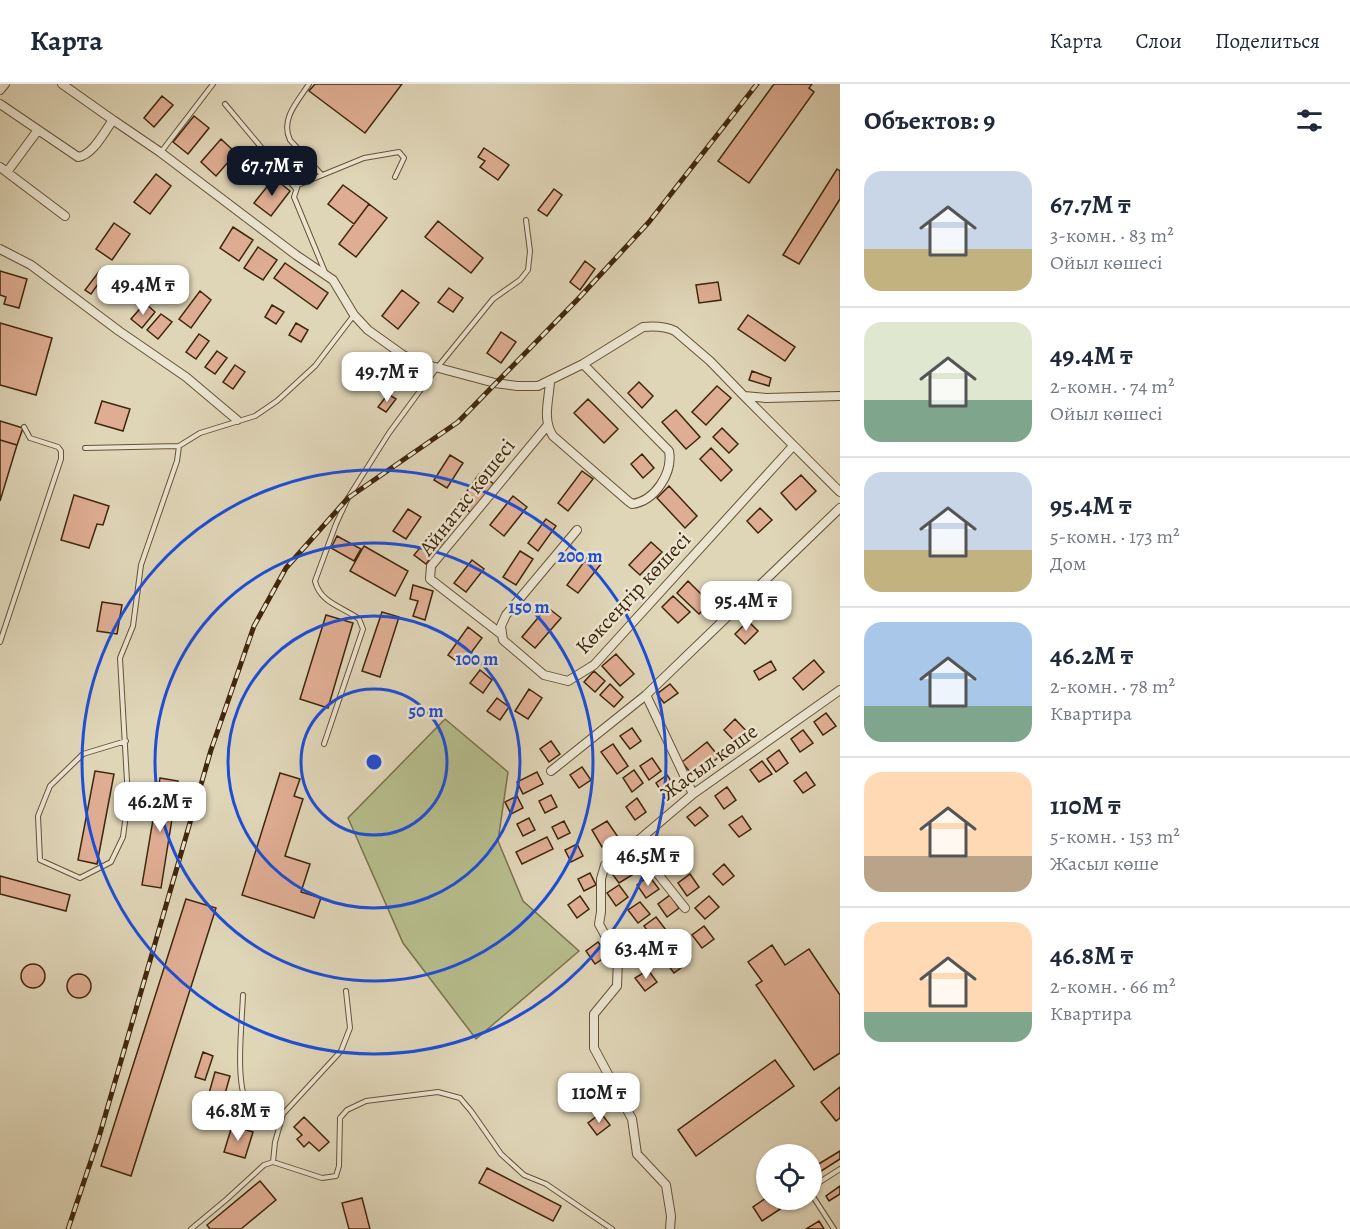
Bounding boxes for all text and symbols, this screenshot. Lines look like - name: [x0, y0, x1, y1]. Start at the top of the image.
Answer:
- text: Карта: [30, 22, 103, 60]
- text: Карта: [1049, 27, 1102, 55]
- text: Слои: [1135, 27, 1182, 55]
- text: Поделиться: [1215, 27, 1320, 55]
- text: Объектов: 9: [864, 103, 995, 138]
- icon: filters: [1293, 104, 1326, 137]
- pin: 67.7M ₸: [217, 146, 327, 197]
- text: 67.7M ₸: [241, 152, 303, 179]
- text: 67.7M ₸: [1050, 187, 1131, 222]
- icon: home: [912, 195, 984, 267]
- text: 3-комн. · 83 m²: [1050, 222, 1174, 249]
- text: Ойыл көшесі: [1050, 249, 1163, 276]
- pin: 49.4M ₸: [88, 265, 198, 316]
- text: 49.4M ₸: [111, 271, 175, 298]
- text: 49.4M ₸: [1050, 338, 1133, 373]
- icon: home: [912, 346, 984, 418]
- pin: 49.7M ₸: [332, 352, 442, 403]
- text: 49.7M ₸: [356, 358, 418, 385]
- text: 2-комн. · 74 m²: [1050, 373, 1174, 400]
- text: Ойыл көшесі: [1050, 400, 1163, 427]
- street label: Айнатас көшесі: [412, 433, 522, 562]
- text: 95.4M ₸: [1050, 488, 1132, 523]
- icon: home: [912, 496, 984, 568]
- text: 5-комн. · 173 m²: [1050, 523, 1180, 550]
- street label: Көксеңгір көшесі: [569, 526, 697, 660]
- text: 200 m: [557, 544, 603, 568]
- text: Дом: [1050, 550, 1086, 577]
- pin: 95.4M ₸: [691, 581, 801, 632]
- text: 95.4M ₸: [715, 587, 777, 614]
- text: 150 m: [508, 595, 550, 619]
- text: 46.2M ₸: [1050, 638, 1133, 673]
- icon: home: [912, 646, 984, 718]
- text: 100 m: [456, 647, 498, 671]
- text: 2-комн. · 78 m²: [1050, 673, 1175, 700]
- text: 50 m: [409, 699, 443, 723]
- text: Квартира: [1050, 700, 1132, 727]
- street label: Жасыл көше: [655, 717, 763, 807]
- centre of rings: [364, 752, 384, 772]
- pin: 46.2M ₸: [105, 782, 215, 833]
- text: 46.2M ₸: [128, 788, 192, 815]
- text: 110M ₸: [1050, 788, 1121, 823]
- icon: home: [912, 796, 984, 868]
- text: 5-комн. · 153 m²: [1050, 823, 1180, 850]
- pin: 46.5M ₸: [593, 836, 703, 887]
- text: 46.5M ₸: [617, 842, 679, 869]
- text: Жасыл көше: [1050, 850, 1159, 877]
- pin: 63.4M ₸: [591, 929, 701, 980]
- text: 63.4M ₸: [615, 935, 677, 962]
- text: 46.8M ₸: [1050, 938, 1133, 973]
- icon: home: [912, 946, 984, 1018]
- text: 2-комн. · 66 m²: [1050, 973, 1175, 1000]
- text: Квартира: [1050, 1000, 1132, 1027]
- pin: 110M ₸: [550, 1073, 648, 1124]
- text: 110M ₸: [572, 1079, 626, 1106]
- pin: 46.8M ₸: [183, 1091, 293, 1142]
- text: 46.8M ₸: [206, 1097, 270, 1124]
- map controls: [756, 1144, 822, 1210]
- button: locate: [756, 1144, 822, 1210]

